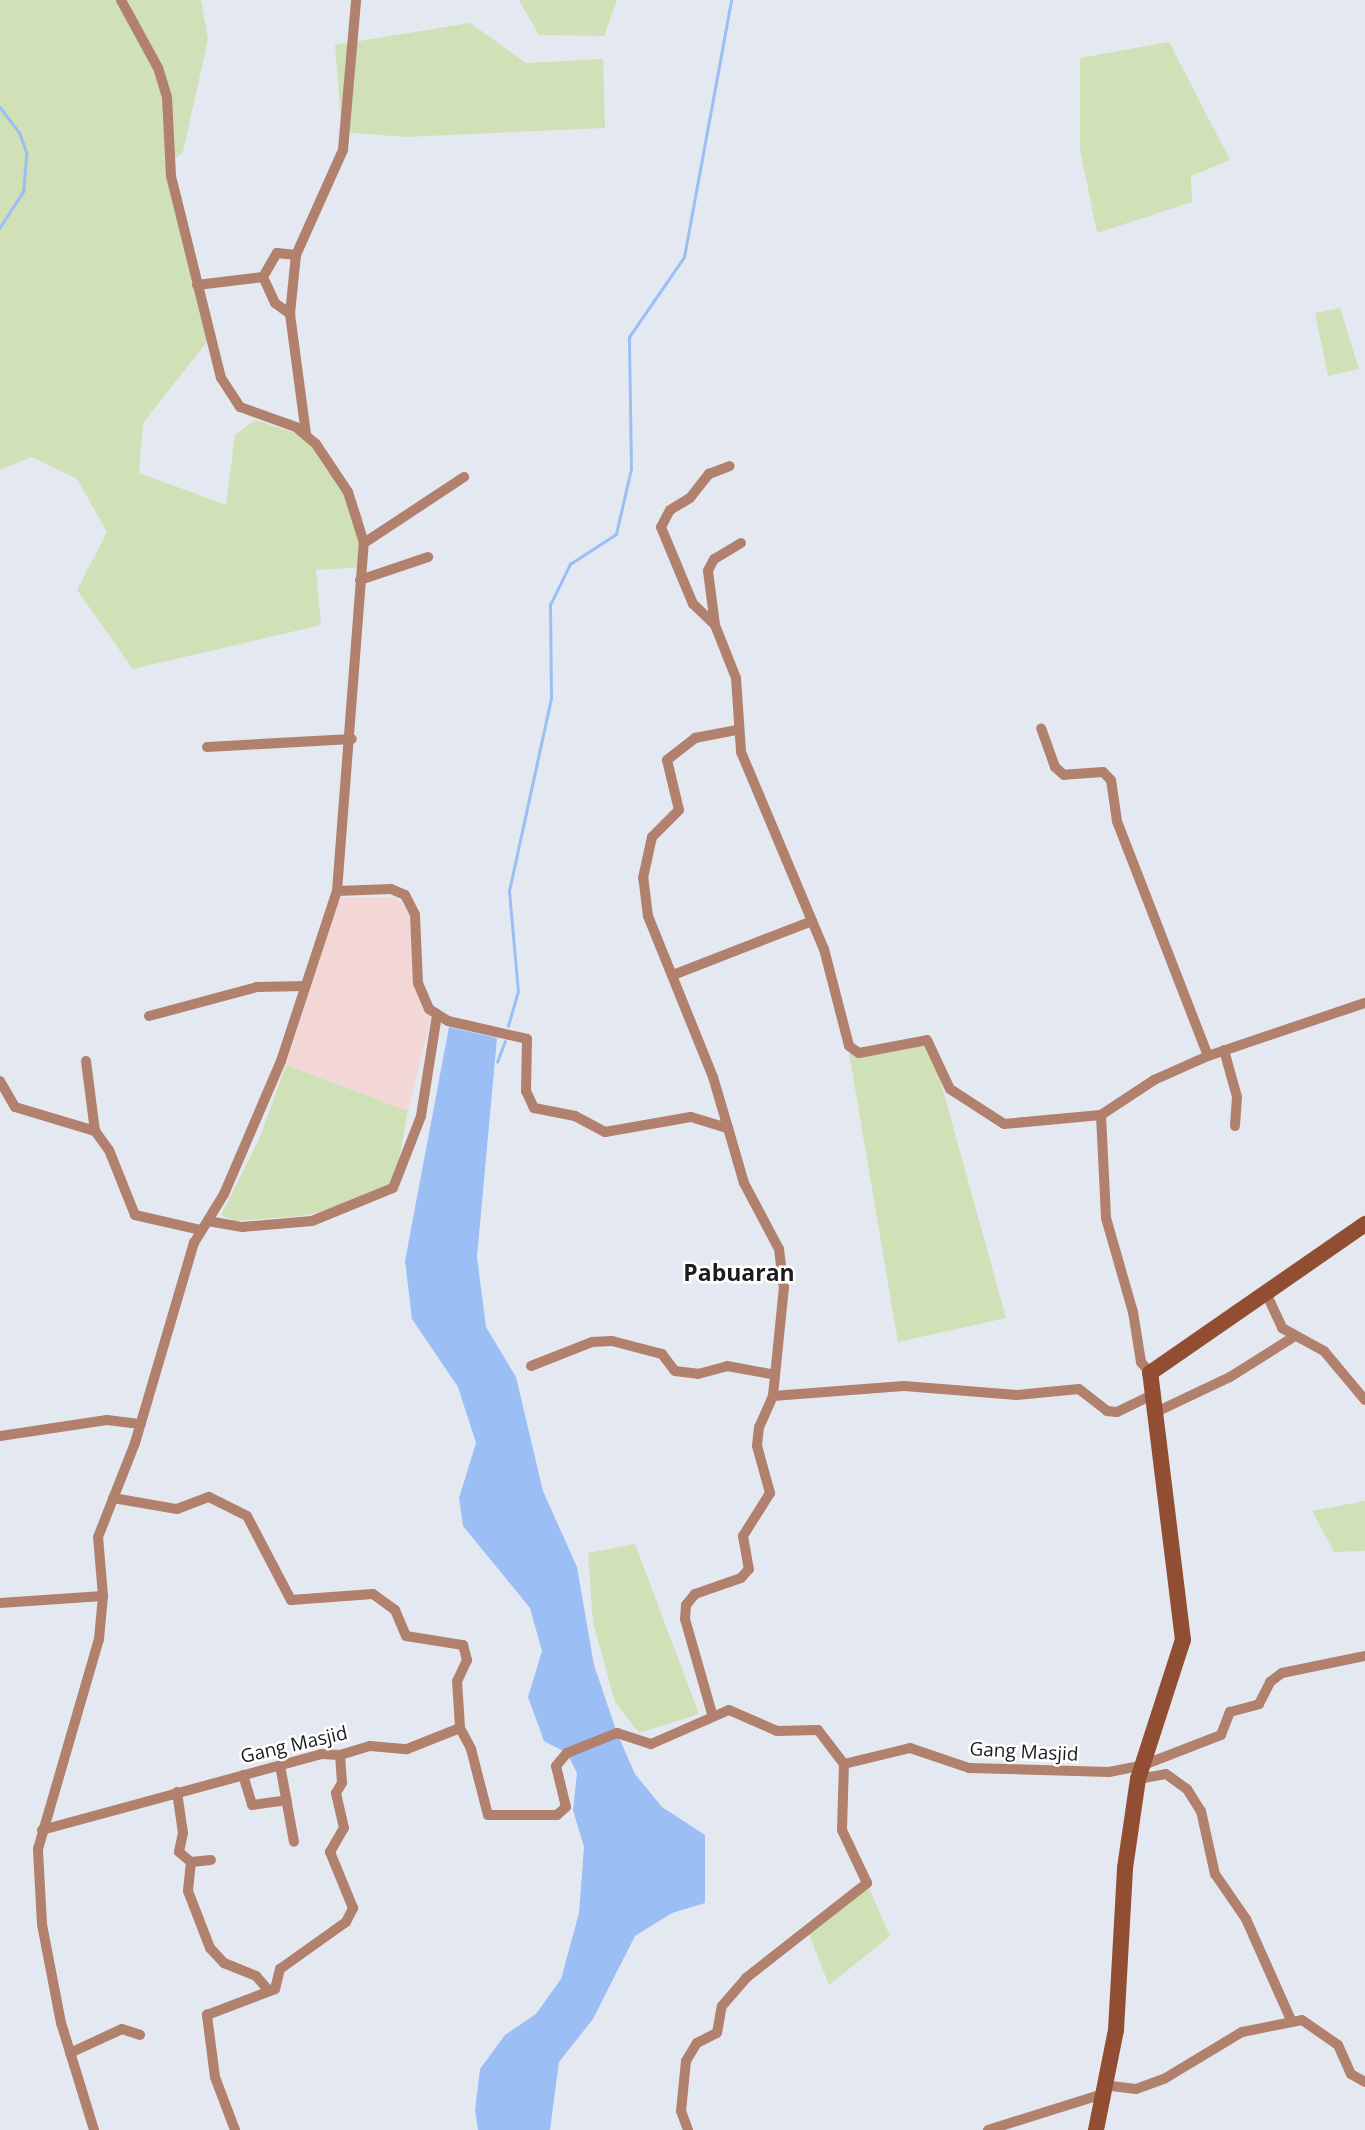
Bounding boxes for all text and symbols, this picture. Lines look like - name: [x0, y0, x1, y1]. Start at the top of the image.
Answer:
- district label: Pabuaran: [683, 1258, 795, 1286]
- street label: Gang Masjid: [238, 1722, 350, 1768]
- street label: Gang Masjid: [969, 1738, 1079, 1766]

